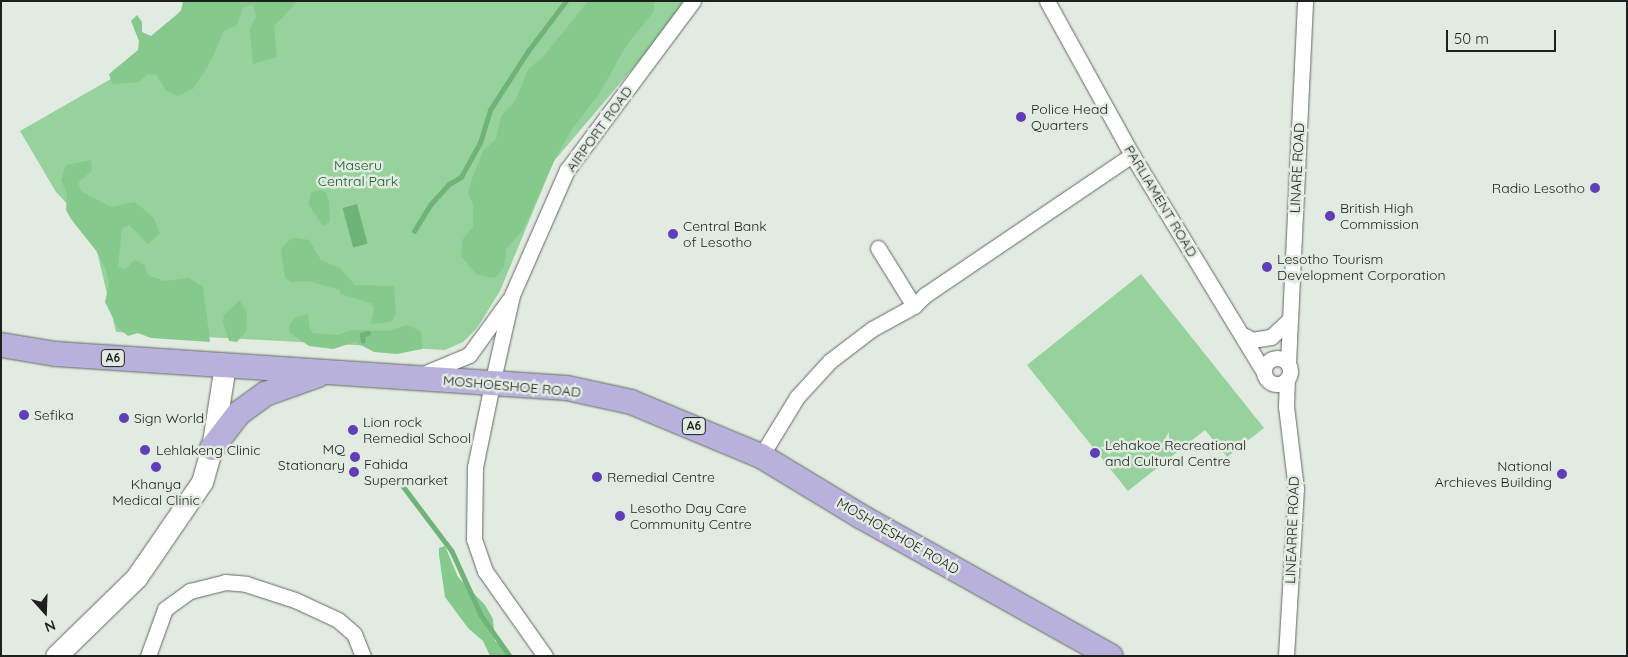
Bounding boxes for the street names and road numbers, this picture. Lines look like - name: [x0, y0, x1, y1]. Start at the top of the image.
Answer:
- street label: AIRPORT ROAD: [562, 83, 636, 175]
- street label: LINARE ROAD: [1286, 122, 1308, 214]
- street label: PARLIAMENT ROAD: [1121, 142, 1201, 260]
- road number: A6: [100, 348, 126, 368]
- street label: MOSHOESHOE ROAD: [442, 372, 582, 400]
- road number: A6: [682, 416, 706, 436]
- street label: LINEARRE ROAD: [1282, 476, 1302, 584]
- street label: MOSHOESHOE ROAD: [834, 494, 962, 578]

